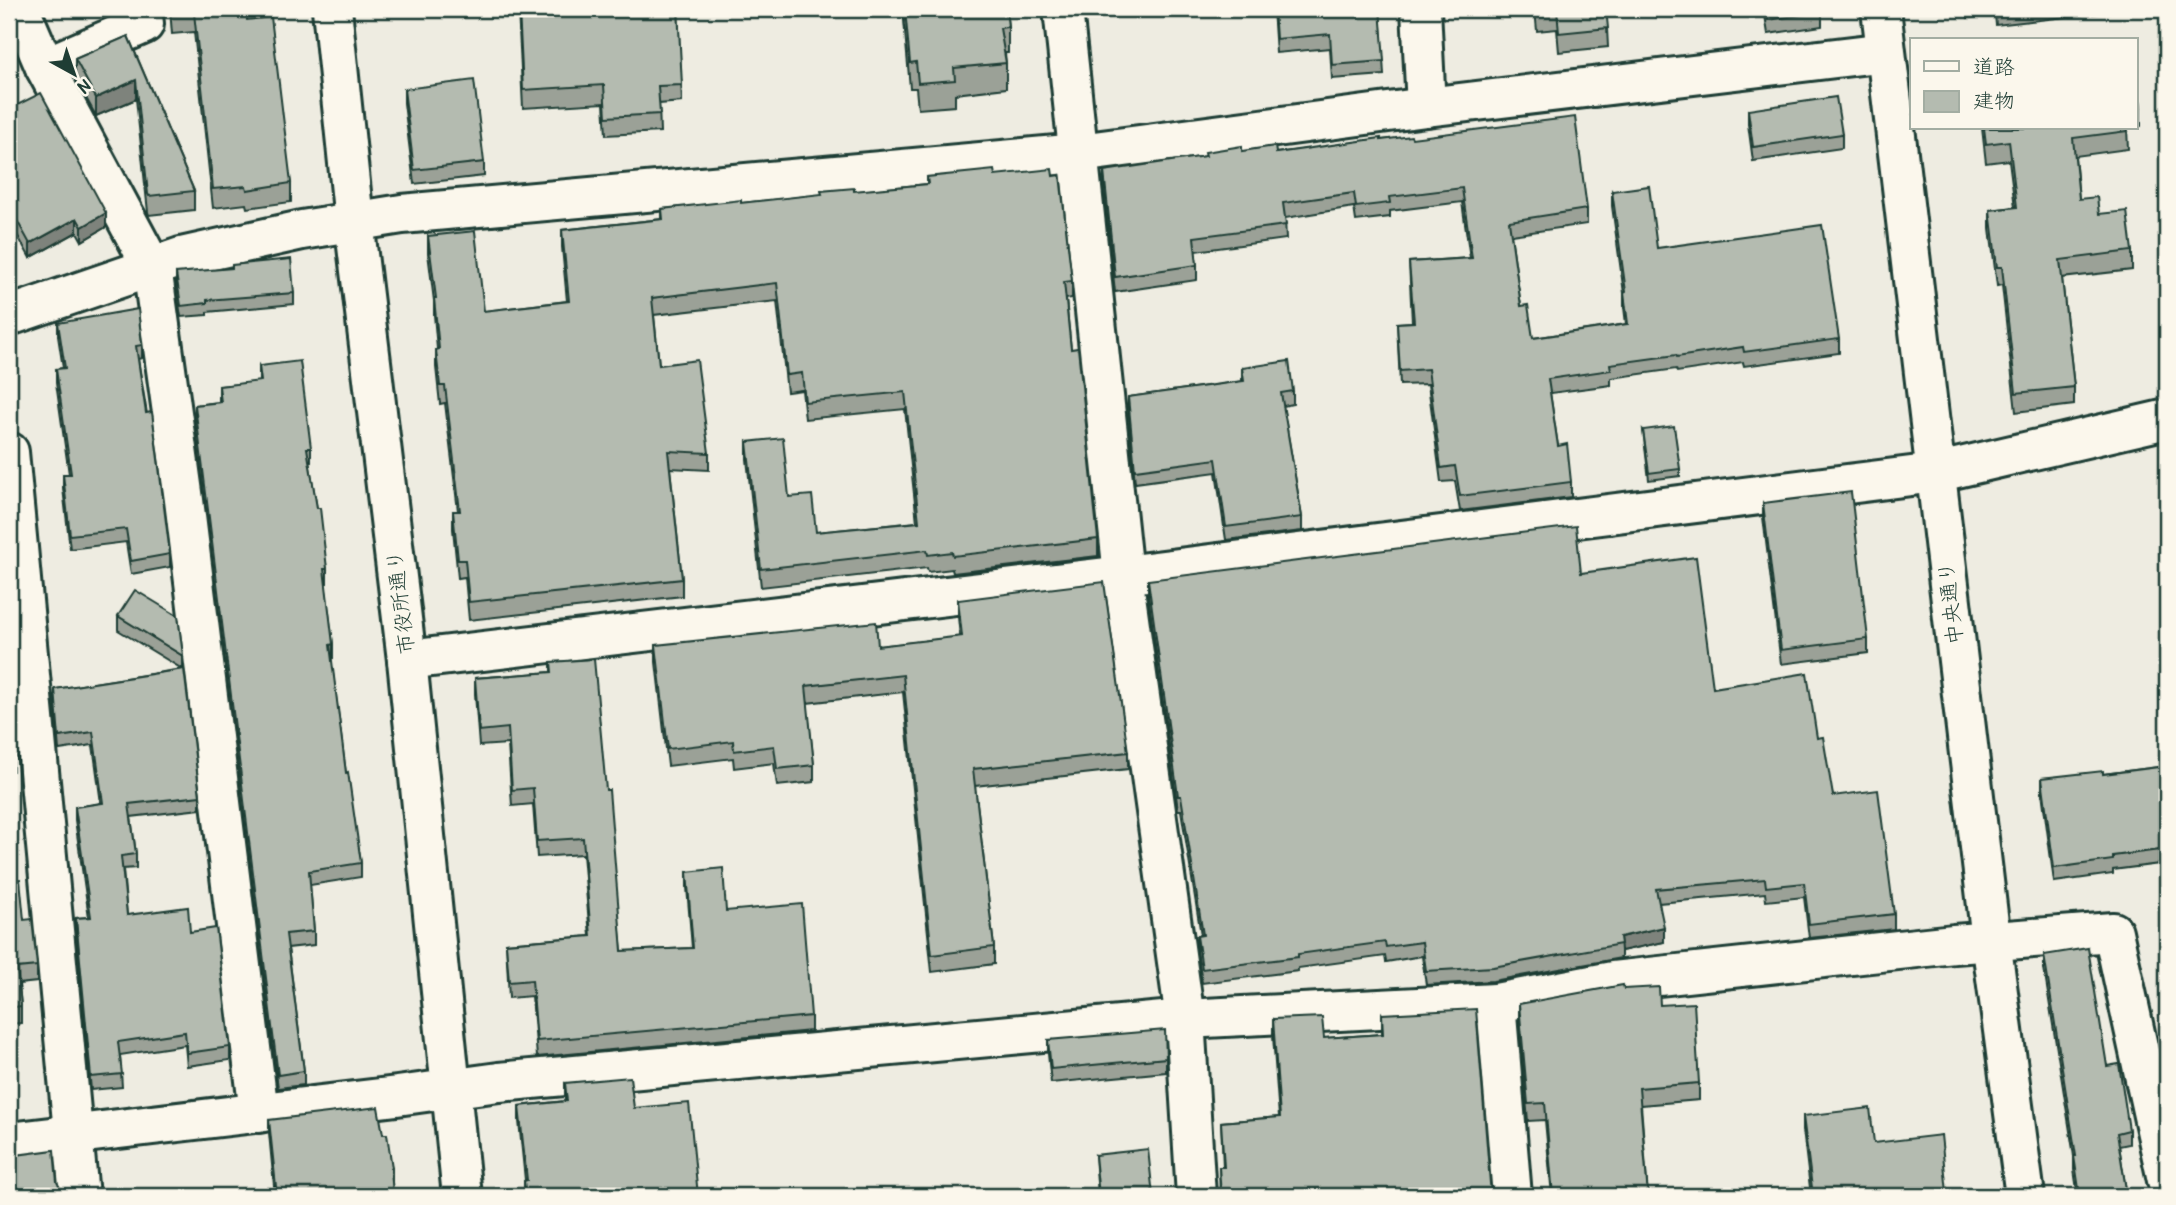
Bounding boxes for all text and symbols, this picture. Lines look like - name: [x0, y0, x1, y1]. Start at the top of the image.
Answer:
- north arrow: [38, 38, 108, 108]
- legend: [1910, 38, 2138, 130]
- text: 道路: [1973, 52, 2015, 81]
- text: N: [73, 74, 97, 100]
- text: 建物: [1973, 86, 2015, 115]
- street label: 市役所通り: [379, 548, 421, 656]
- street label: 中央通り: [1930, 560, 1970, 646]

